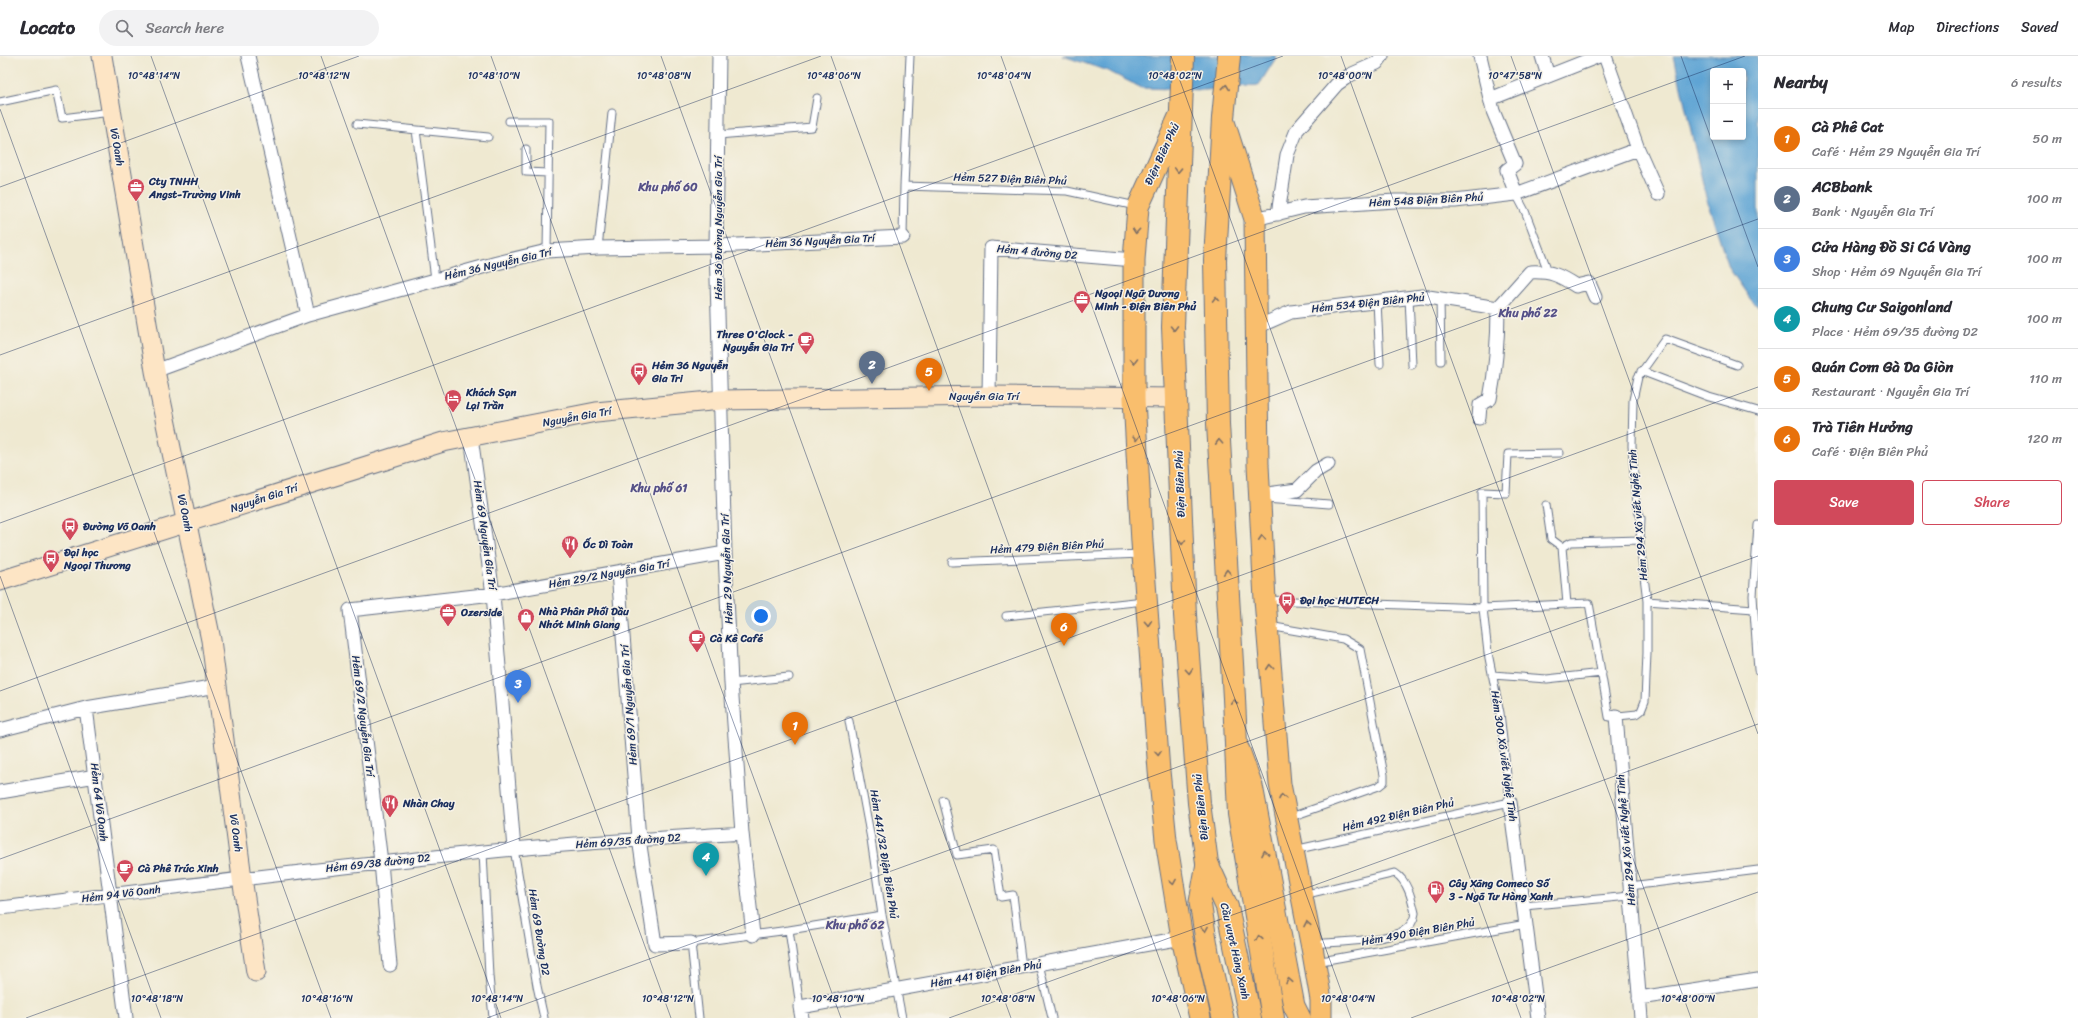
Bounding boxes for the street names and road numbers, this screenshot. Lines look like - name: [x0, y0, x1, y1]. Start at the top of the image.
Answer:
- street label: Điện Biên Phủ: [1139, 120, 1185, 188]
- street label: Võ Oanh: [104, 126, 130, 168]
- street label: Hẻm 36 Đường Nguyễn Gia Trí: [709, 154, 728, 300]
- street label: Hẻm 527 Điện Biên Phủ: [953, 168, 1067, 190]
- street label: Hẻm 548 Điện Biên Phủ: [1368, 188, 1484, 212]
- street label: Hẻm 36 Nguyễn Gia Trí: [765, 229, 877, 253]
- street label: Hẻm 4 đường D2: [996, 239, 1079, 265]
- street label: Hẻm 36 Nguyễn Gia Trí: [442, 242, 555, 286]
- street label: Hẻm 534 Điện Biên Phủ: [1310, 288, 1426, 318]
- street label: Nguyễn Gia Trí: [949, 387, 1021, 406]
- street label: Nguyễn Gia Trí: [541, 401, 615, 432]
- street label: Hẻm 294 Xô viết Nghệ Tĩnh: [1623, 448, 1653, 582]
- street label: Điện Biên Phủ: [1169, 450, 1191, 518]
- street label: Nguyễn Gia Trí: [228, 478, 302, 518]
- street label: Hẻm 69 Nguyễn Gia Trí: [468, 479, 502, 593]
- street label: Võ Oanh: [172, 492, 198, 534]
- street label: Hẻm 29 Nguyễn Gia Trí: [716, 511, 738, 625]
- street label: Hẻm 479 Điện Biên Phủ: [990, 535, 1105, 559]
- street label: Hẻm 29/2 Nguyễn Gia Trí: [547, 554, 673, 594]
- street label: Hẻm 69/1 Nguyễn Gia Trí: [615, 642, 643, 766]
- street label: Hẻm 69/2 Nguyễn Gia Trí: [346, 654, 380, 780]
- street label: Hẻm 300 Xô viết Nghệ Tĩnh: [1485, 689, 1523, 823]
- street label: Hẻm 64 Võ Oanh: [85, 762, 113, 843]
- street label: Điện Biên Phủ: [1188, 773, 1214, 841]
- street label: Hẻm 294 Xô viết Nghệ Tĩnh: [1611, 773, 1641, 907]
- street label: Hẻm 441/32 Điện Biên Phủ: [864, 788, 904, 920]
- street label: Hẻm 492 Điện Biên Phủ: [1340, 793, 1456, 837]
- street label: Võ Oanh: [224, 813, 248, 854]
- street label: Hẻm 69/35 đường D2: [575, 828, 682, 854]
- street label: Hẻm 69/38 đường D2: [325, 848, 432, 878]
- street label: Hẻm 94 Võ Oanh: [80, 880, 162, 908]
- street label: Hẻm 69 Đường D2: [523, 887, 555, 977]
- street label: Cầu vượt Hàng Xanh: [1215, 901, 1255, 1001]
- street label: Hẻm 490 Điện Biên Phủ: [1360, 913, 1476, 951]
- street label: Hẻm 441 Điện Biên Phủ: [929, 955, 1043, 993]

